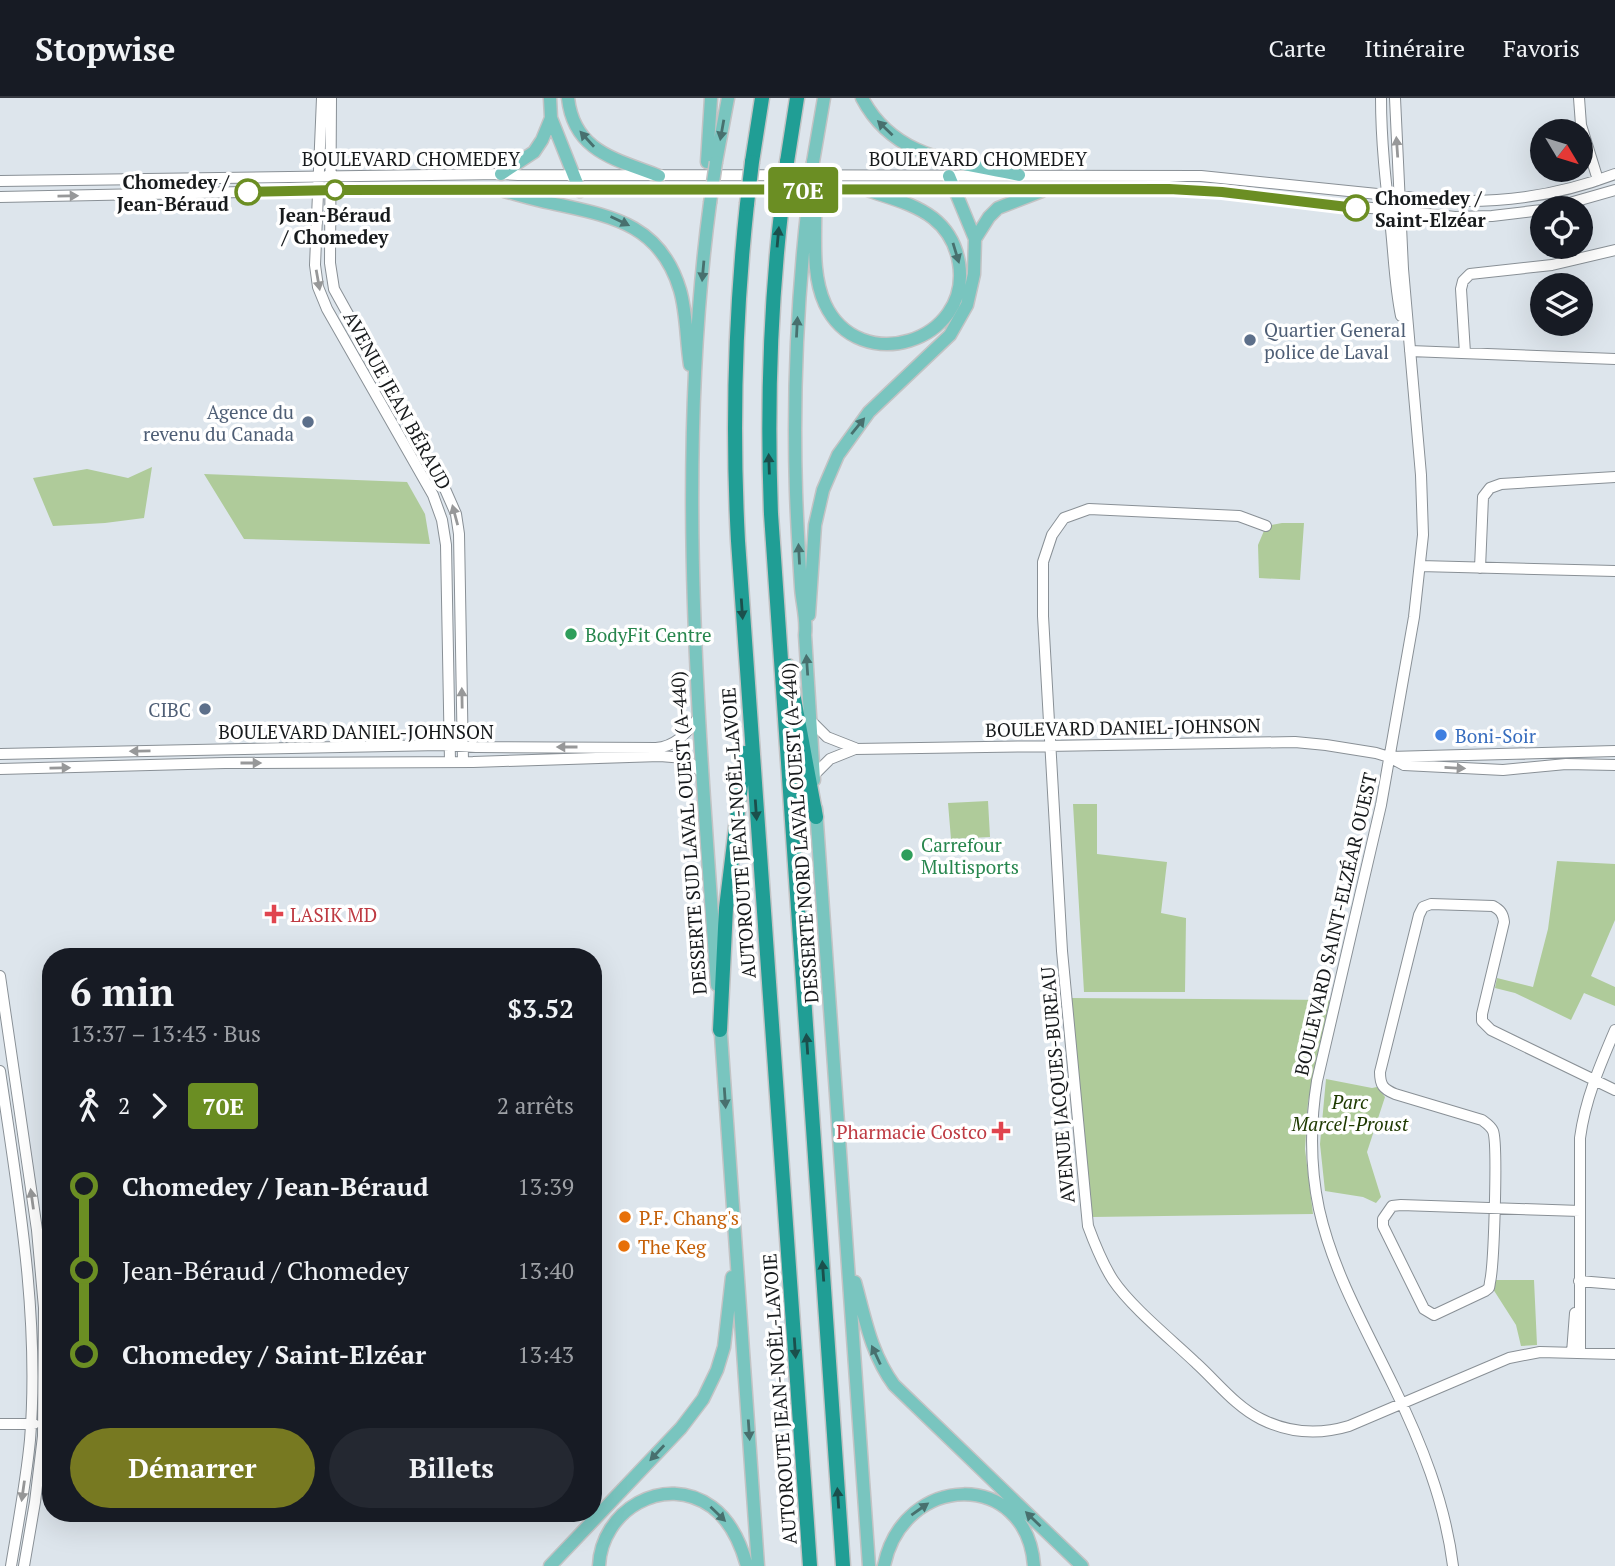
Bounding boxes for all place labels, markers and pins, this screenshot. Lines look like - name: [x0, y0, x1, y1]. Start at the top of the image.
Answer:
- place label: Chomedey / Jean-Béraud: [117, 169, 230, 216]
- marker: Chomedey / Jean-Béraud: [235, 179, 261, 205]
- marker: Jean-Béraud / Chomedey: [325, 180, 345, 200]
- place label: Chomedey / Saint-Elzéar: [1375, 185, 1487, 232]
- marker: Chomedey / Saint-Elzéar: [1343, 195, 1369, 221]
- place label: Jean-Béraud / Chomedey: [279, 202, 392, 249]
- place label: Quartier General police de Laval: [1264, 317, 1406, 364]
- marker: Quartier General police de Laval: [1242, 332, 1258, 348]
- place label: Agence du revenu du Canada: [143, 399, 294, 446]
- marker: Agence du revenu du Canada: [300, 414, 316, 430]
- place label: BodyFit Centre: [585, 622, 712, 647]
- marker: BodyFit Centre: [563, 626, 579, 642]
- place label: CIBC: [148, 697, 191, 722]
- marker: CIBC: [197, 701, 213, 717]
- place label: Boni-Soir: [1455, 723, 1537, 748]
- marker: Boni-Soir: [1433, 727, 1449, 743]
- place label: Carrefour Multisports: [921, 832, 1019, 879]
- marker: Carrefour Multisports: [899, 847, 915, 863]
- place label: LASIK MD: [290, 902, 377, 927]
- marker: LASIK MD: [264, 904, 284, 924]
- place label: Pharmacie Costco: [836, 1119, 987, 1144]
- marker: Pharmacie Costco: [993, 1123, 1009, 1139]
- place label: P.F. Chang's: [639, 1205, 739, 1230]
- marker: P.F. Chang's: [617, 1209, 633, 1225]
- place label: The Keg: [638, 1234, 707, 1259]
- marker: The Keg: [616, 1238, 632, 1254]

